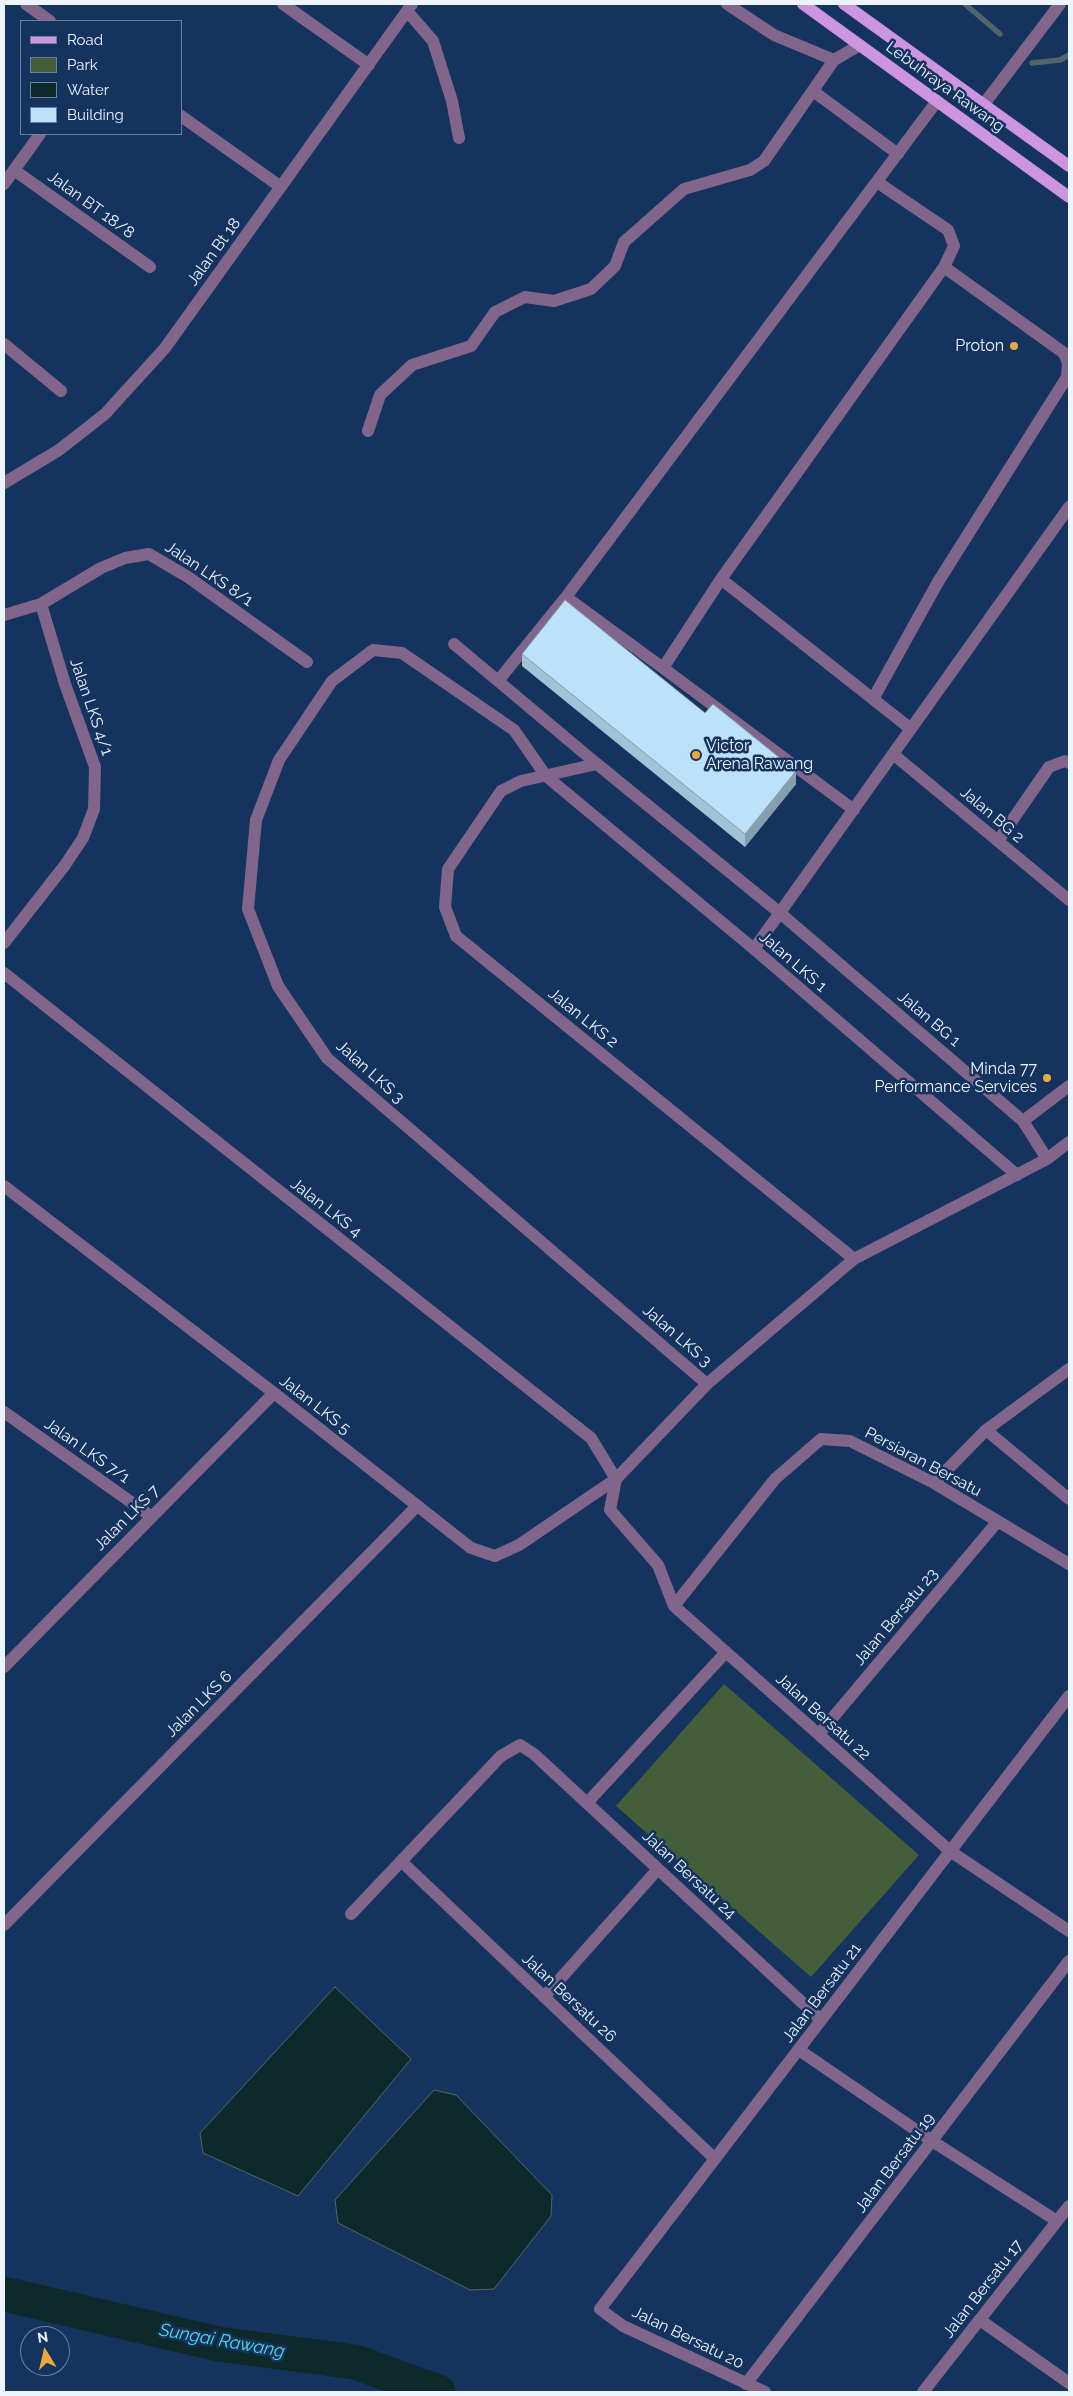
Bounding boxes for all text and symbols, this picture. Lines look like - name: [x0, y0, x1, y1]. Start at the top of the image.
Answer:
- legend: [20, 20, 182, 135]
- text: Road: [67, 31, 103, 49]
- street label: Lebuhraya Rawang: [882, 37, 1008, 137]
- text: Park: [67, 56, 98, 74]
- text: Water: [67, 81, 109, 99]
- text: Building: [67, 106, 124, 124]
- street label: Jalan BT 18/8: [44, 167, 138, 243]
- street label: Jalan Bt 18: [183, 214, 245, 290]
- place label: Proton: [955, 336, 1004, 356]
- marker: Proton: [1008, 340, 1020, 352]
- street label: Jalan LKS 8/1: [161, 538, 257, 610]
- street label: Jalan LKS 4/1: [65, 656, 117, 758]
- place label: Victor Arena Rawang: [706, 736, 813, 774]
- marker: Victor Arena Rawang: [690, 749, 702, 761]
- street label: Jalan BG 2: [956, 783, 1028, 847]
- street label: Jalan LKS 1: [755, 928, 831, 996]
- street label: Jalan LKS 2: [544, 984, 622, 1052]
- street label: Jalan BG 1: [894, 987, 964, 1051]
- street label: Jalan LKS 3: [332, 1037, 408, 1107]
- place label: Minda 77 Performance Services: [875, 1059, 1037, 1097]
- marker: Minda 77 Performance Services: [1041, 1072, 1053, 1084]
- street label: Jalan LKS 4: [287, 1174, 365, 1242]
- street label: Jalan LKS 3: [639, 1301, 715, 1371]
- street label: Jalan LKS 5: [276, 1371, 354, 1439]
- street label: Jalan LKS 7/1: [41, 1414, 133, 1488]
- street label: Persiaran Bersatu: [861, 1423, 985, 1501]
- street label: Jalan LKS 7: [90, 1481, 164, 1555]
- street label: Jalan Bersatu 23: [850, 1565, 942, 1669]
- street label: Jalan LKS 6: [162, 1667, 236, 1741]
- street label: Jalan Bersatu 22: [772, 1670, 874, 1764]
- street label: Jalan Bersatu 24: [638, 1827, 740, 1923]
- street label: Jalan Bersatu 21: [779, 1940, 865, 2046]
- street label: Jalan Bersatu 26: [518, 1949, 620, 2047]
- street label: Jalan Bersatu 19: [851, 2109, 939, 2217]
- street label: Jalan Bersatu 17: [939, 2236, 1027, 2342]
- street label: Jalan Bersatu 20: [629, 2303, 747, 2373]
- water label: Sungai Rawang: [157, 2319, 287, 2363]
- north arrow: [20, 2326, 70, 2376]
- text: N: [36, 2328, 49, 2346]

